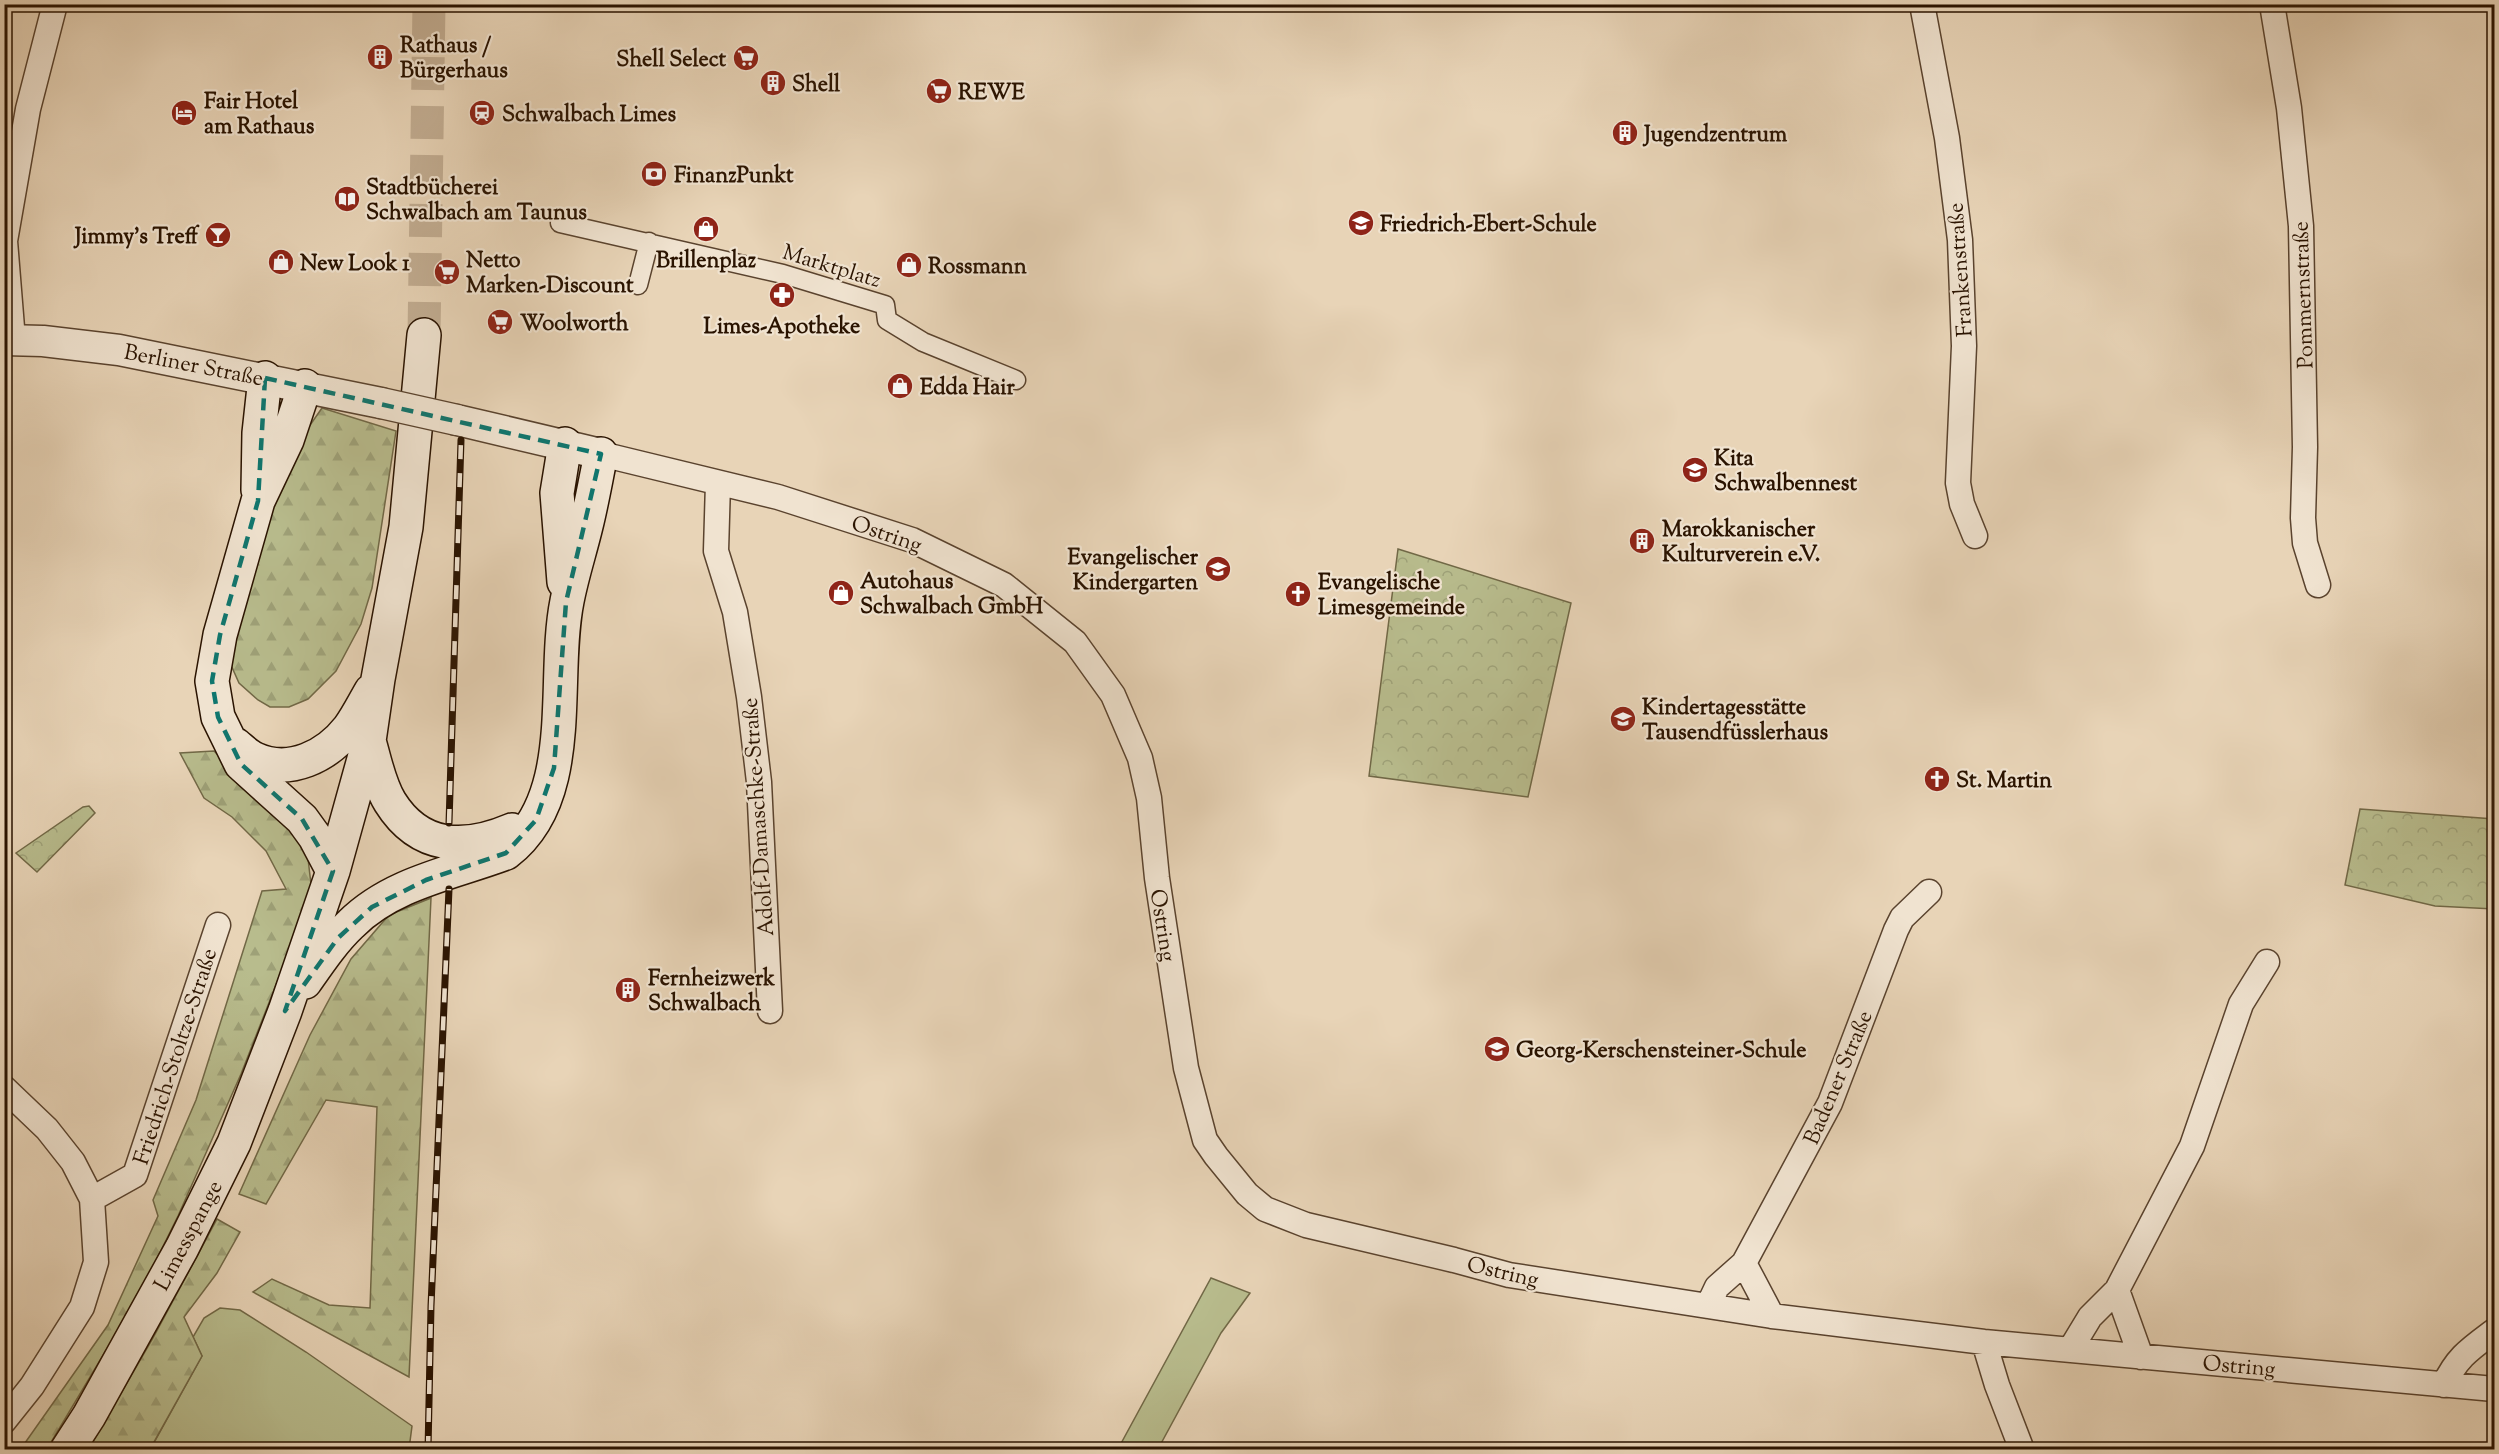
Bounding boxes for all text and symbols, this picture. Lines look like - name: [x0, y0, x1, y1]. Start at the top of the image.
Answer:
- place label: Rathaus / Bürgerhaus: [400, 31, 508, 88]
- building icon: Rathaus / Bürgerhaus: [365, 42, 395, 72]
- supermarket icon: Shell Select: [731, 43, 761, 73]
- place label: Shell Select: [616, 45, 726, 77]
- building icon: Shell: [758, 68, 788, 98]
- place label: Shell: [792, 70, 841, 102]
- supermarket icon: REWE: [924, 76, 954, 106]
- place label: REWE: [958, 78, 1026, 110]
- place label: Fair Hotel am Rathaus: [204, 87, 315, 144]
- hotel icon: Fair Hotel am Rathaus: [169, 98, 199, 128]
- station icon: Schwalbach Limes: [467, 98, 497, 128]
- place label: Schwalbach Limes: [502, 100, 677, 132]
- building icon: Jugendzentrum: [1610, 118, 1640, 148]
- place label: Jugendzentrum: [1642, 120, 1788, 152]
- bank icon: FinanzPunkt: [639, 159, 669, 189]
- place label: FinanzPunkt: [674, 161, 794, 193]
- place label: Stadtbücherei Schwalbach am Taunus: [366, 173, 587, 230]
- library icon: Stadtbücherei Schwalbach am Taunus: [332, 184, 362, 214]
- street label: Frankenstraße: [1941, 202, 1983, 338]
- school or university icon: Friedrich-Ebert-Schule: [1346, 208, 1376, 238]
- place label: Friedrich-Ebert-Schule: [1380, 210, 1597, 242]
- shop icon: Brillenplaz: [691, 214, 721, 244]
- bar icon: Jimmy's Treff: [203, 220, 233, 250]
- street label: Pommernstraße: [2286, 221, 2324, 369]
- place label: Jimmy's Treff: [73, 222, 200, 254]
- street label: Marktplatz: [778, 238, 884, 298]
- place label: Netto Marken-Discount: [466, 246, 634, 303]
- place label: Brillenplaz: [656, 246, 757, 278]
- shop icon: New Look 1: [266, 247, 296, 277]
- place label: New Look 1: [300, 249, 410, 281]
- shop icon: Rossmann: [894, 250, 924, 280]
- place label: Rossmann: [928, 252, 1027, 284]
- supermarket icon: Netto Marken-Discount: [432, 257, 462, 287]
- pharmacy icon: Limes-Apotheke: [767, 280, 797, 310]
- supermarket icon: Woolworth: [485, 307, 515, 337]
- place label: Woolworth: [520, 309, 629, 341]
- place label: Limes-Apotheke: [704, 312, 860, 344]
- street label: Berliner Straße: [121, 338, 266, 396]
- shop icon: Edda Hair: [885, 371, 915, 401]
- place label: Edda Hair: [920, 373, 1015, 405]
- place label: Kita Schwalbennest: [1714, 444, 1857, 501]
- school or university icon: Kita Schwalbennest: [1680, 455, 1710, 485]
- street label: Ostring: [846, 509, 926, 563]
- place label: Marokkanischer Kulturverein e.V.: [1662, 515, 1820, 572]
- building icon: Marokkanischer Kulturverein e.V.: [1627, 526, 1657, 556]
- place label: Evangelischer Kindergarten: [1067, 543, 1199, 600]
- school or university icon: Evangelischer Kindergarten: [1203, 554, 1233, 584]
- place label: Autohaus Schwalbach GmbH: [860, 567, 1044, 624]
- place label: Evangelische Limesgemeinde: [1318, 568, 1465, 625]
- shop icon: Autohaus Schwalbach GmbH: [826, 578, 856, 608]
- church icon: Evangelische Limesgemeinde: [1283, 579, 1313, 609]
- place label: Kindertagesstätte Tausendfüsslerhaus: [1642, 693, 1828, 750]
- street label: Adolf-Damaschke-Straße: [736, 696, 784, 937]
- school or university icon: Kindertagesstätte Tausendfüsslerhaus: [1608, 704, 1638, 734]
- church icon: St. Martin: [1922, 764, 1952, 794]
- place label: St. Martin: [1956, 766, 2052, 798]
- street label: Ostring: [1140, 887, 1183, 964]
- street label: Friedrich-Stoltze-Straße: [127, 944, 227, 1169]
- place label: Fernheizwerk Schwalbach: [648, 964, 775, 1021]
- building icon: Fernheizwerk Schwalbach: [613, 975, 643, 1005]
- street label: Badener Straße: [1797, 1006, 1882, 1150]
- school or university icon: Georg-Kerschensteiner-Schule: [1482, 1034, 1512, 1064]
- place label: Georg-Kerschensteiner-Schule: [1516, 1036, 1806, 1068]
- street label: Limesspange: [147, 1175, 232, 1297]
- street label: Ostring: [1463, 1250, 1542, 1298]
- street label: Ostring: [2201, 1349, 2277, 1387]

